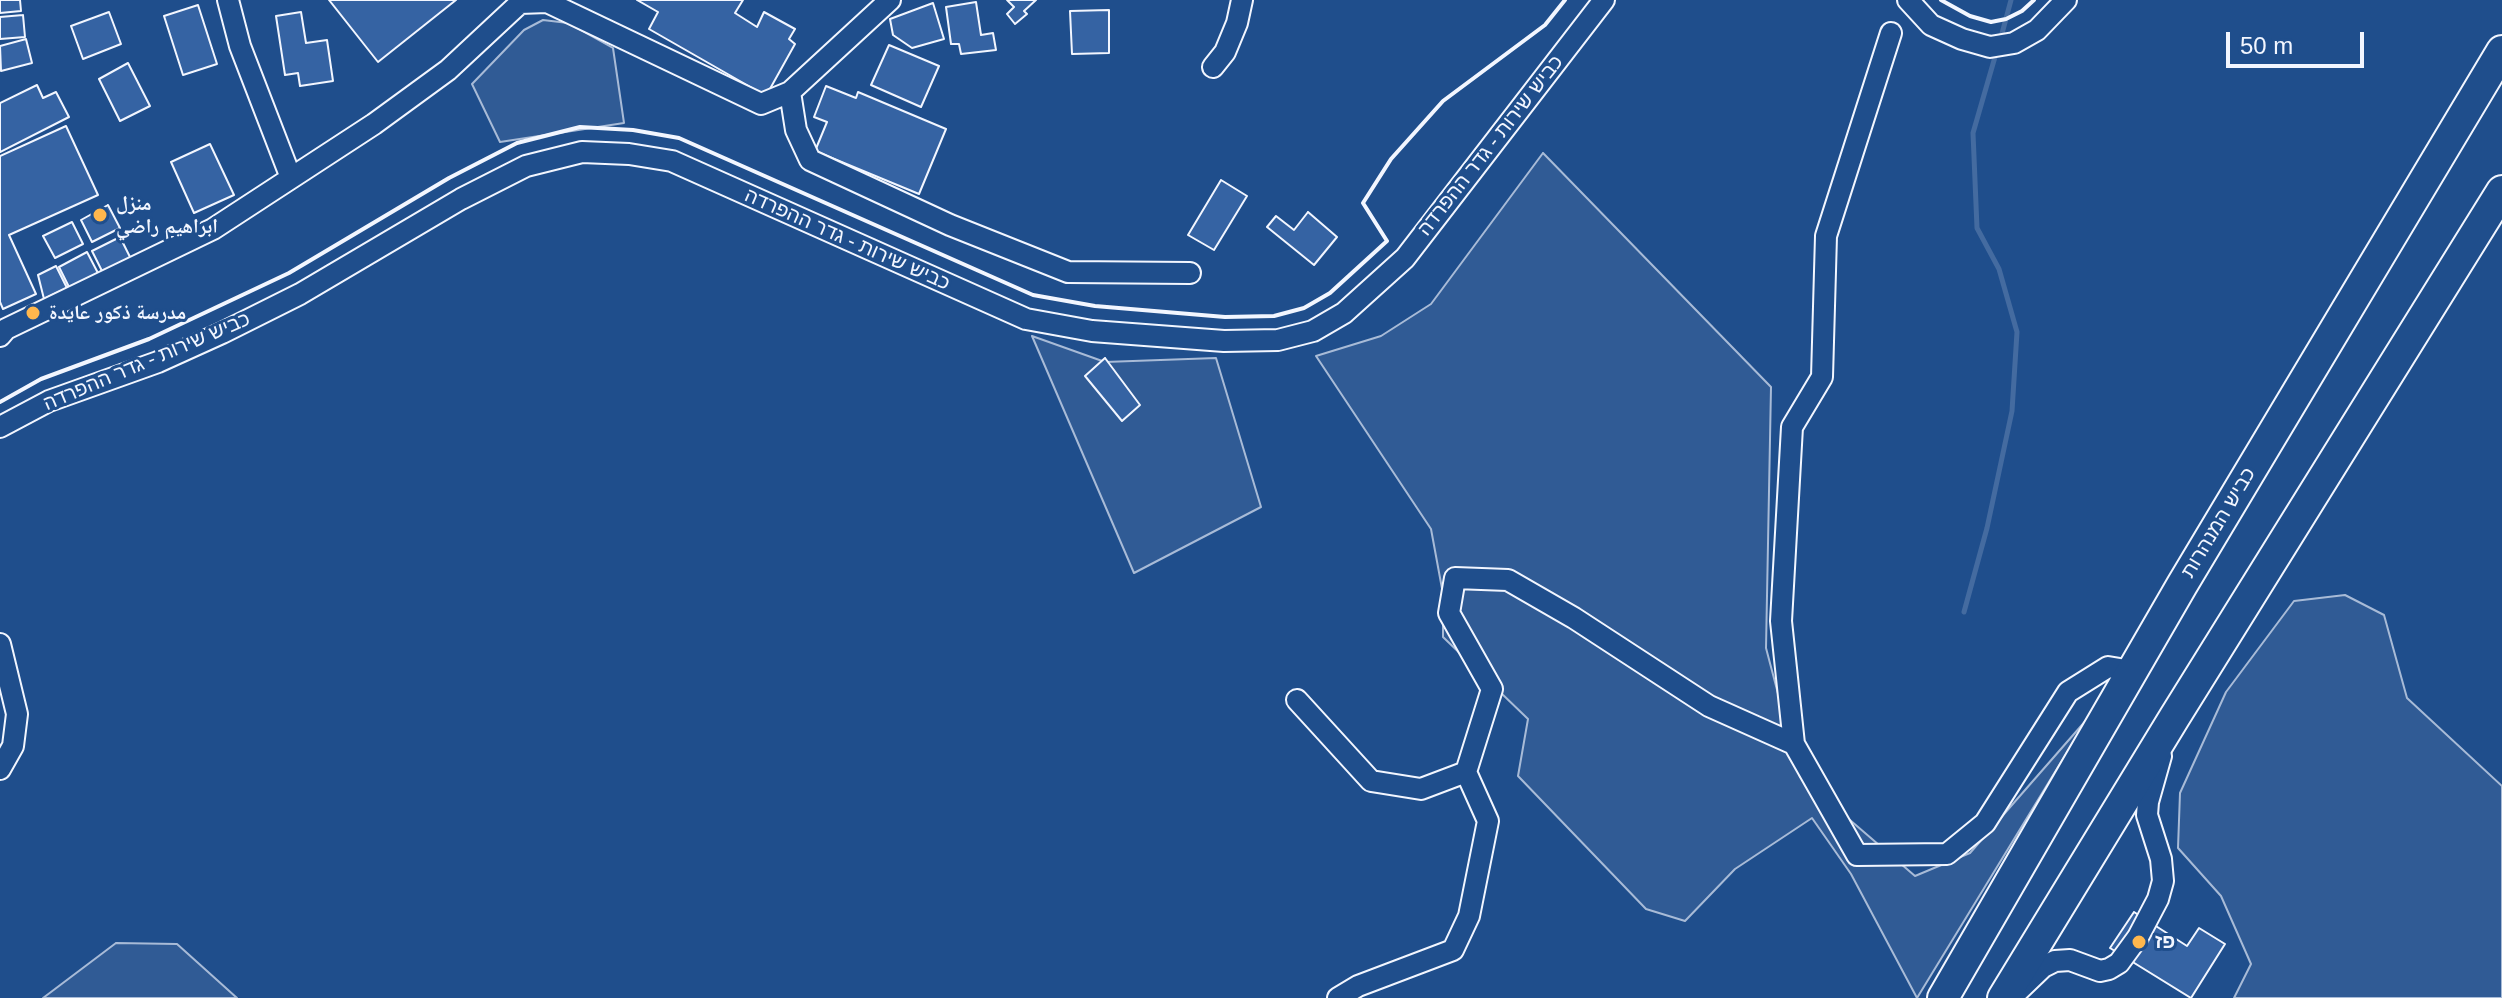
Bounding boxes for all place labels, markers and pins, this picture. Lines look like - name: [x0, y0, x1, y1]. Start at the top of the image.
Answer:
- place label: منزل ابراهيم راضي: [116, 192, 218, 239]
- marker: منزل ابراهيم راضي: [91, 206, 109, 224]
- place label: مدرسة ذكور عايدة: [49, 301, 186, 325]
- marker: مدرسة ذكور عايدة: [24, 304, 42, 322]
- place label: פז: [2155, 930, 2175, 954]
- marker: פז: [2130, 933, 2148, 951]

